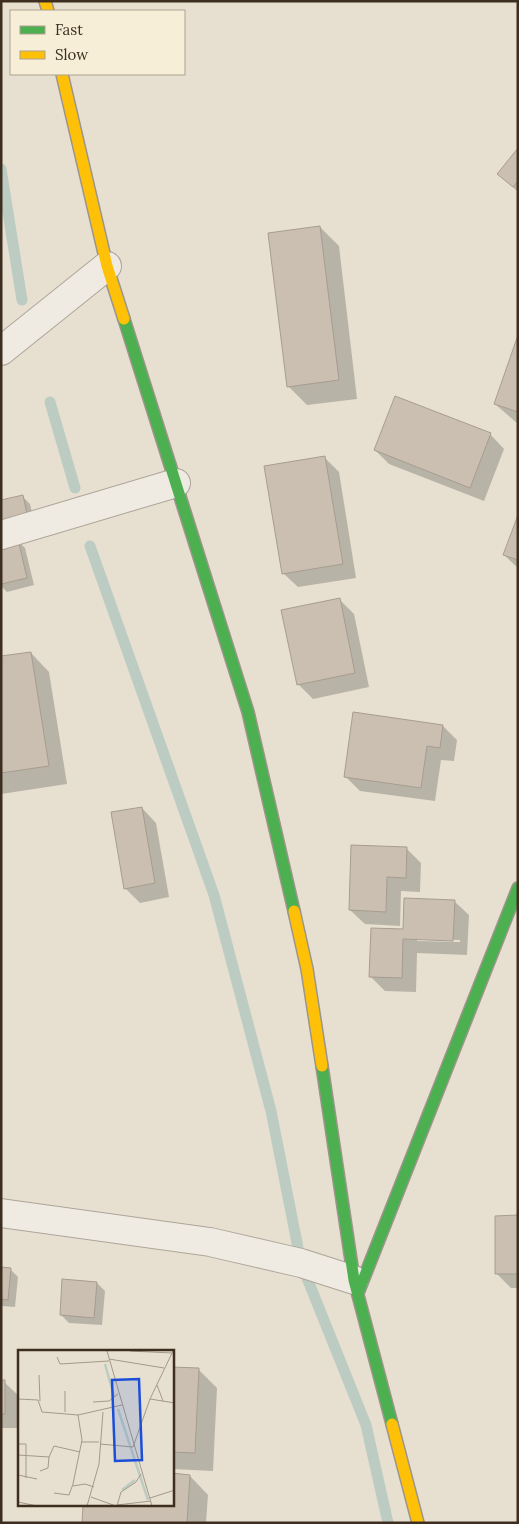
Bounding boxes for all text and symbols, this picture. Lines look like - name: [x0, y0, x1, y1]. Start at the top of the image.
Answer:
- legend: [10, 10, 185, 75]
- text: Fast: [55, 20, 83, 39]
- text: Slow: [55, 45, 88, 64]
- inset map: [18, 1350, 174, 1506]

